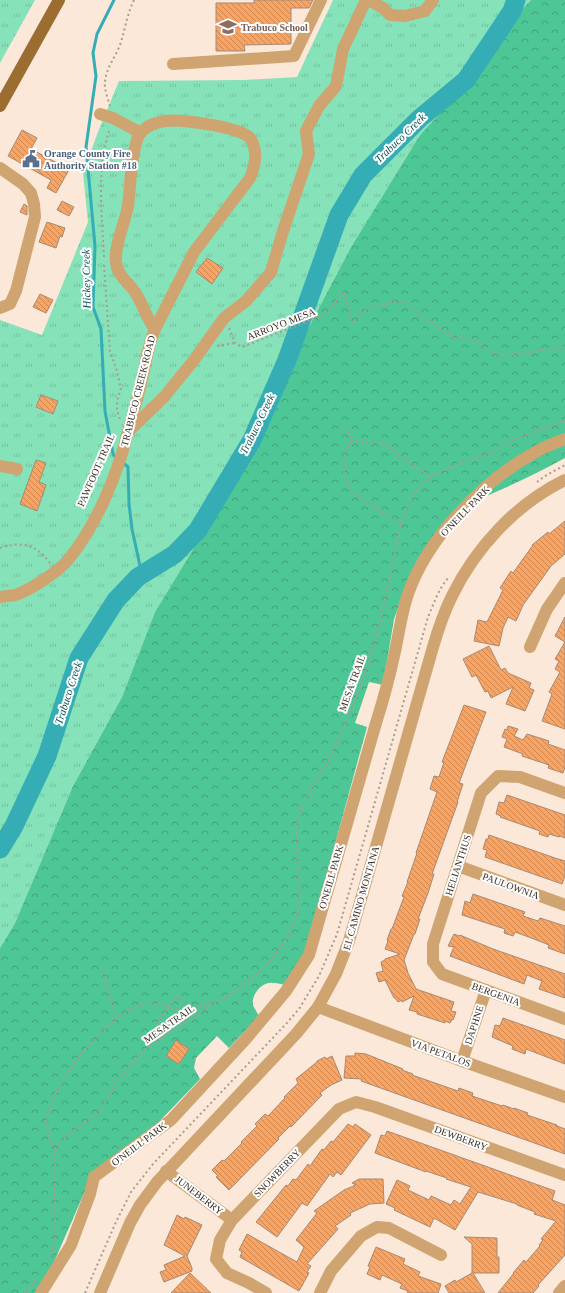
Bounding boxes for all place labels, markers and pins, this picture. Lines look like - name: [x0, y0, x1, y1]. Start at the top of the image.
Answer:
- school or university icon: Trabuco School: [218, 17, 238, 37]
- place label: Trabuco School: [241, 22, 308, 33]
- place label: Orange County Fire Authority Station #18: [44, 148, 137, 171]
- public building icon: Orange County Fire Authority Station #18: [21, 149, 41, 169]

